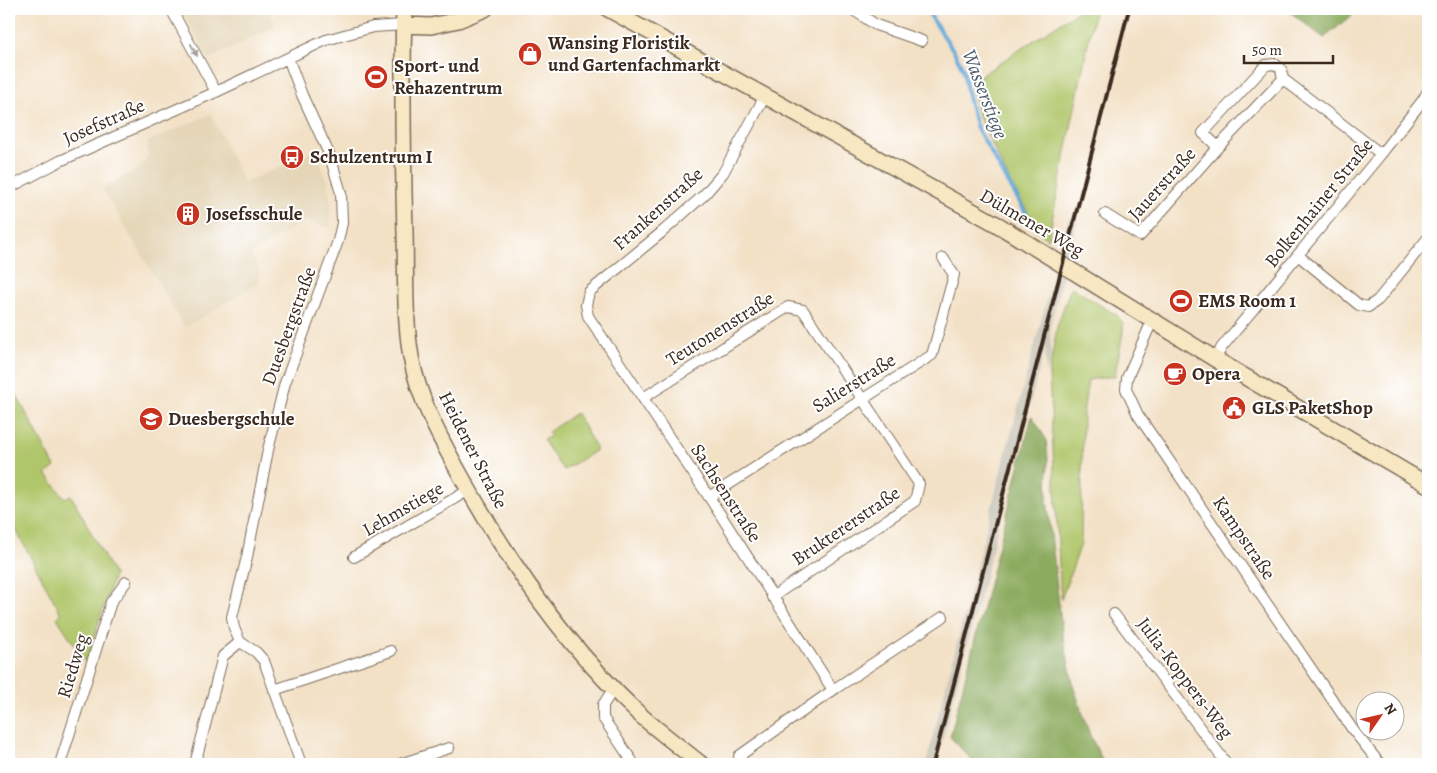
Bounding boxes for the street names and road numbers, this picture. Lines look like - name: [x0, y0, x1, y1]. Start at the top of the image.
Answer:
- street label: Josefstraße: [59, 92, 149, 152]
- street label: Bolkenhainer Straße: [1259, 133, 1379, 273]
- street label: Jauerstraße: [1122, 142, 1202, 226]
- street label: Frankenstraße: [607, 161, 709, 257]
- street label: Dülmener Weg: [975, 183, 1089, 264]
- street label: Duesbergstraße: [256, 263, 322, 389]
- street label: Teutonenstraße: [661, 285, 779, 373]
- street label: Salierstraße: [807, 347, 901, 419]
- street label: Heidener Straße: [432, 387, 514, 513]
- street label: Sachsenstraße: [684, 439, 768, 547]
- street label: Lehmstiege: [358, 475, 448, 543]
- street label: Bruktererstraße: [787, 480, 905, 572]
- street label: Kampstraße: [1206, 491, 1282, 585]
- street label: Julia-Koppers-Weg: [1131, 612, 1239, 744]
- street label: Riedweg: [51, 630, 95, 702]

